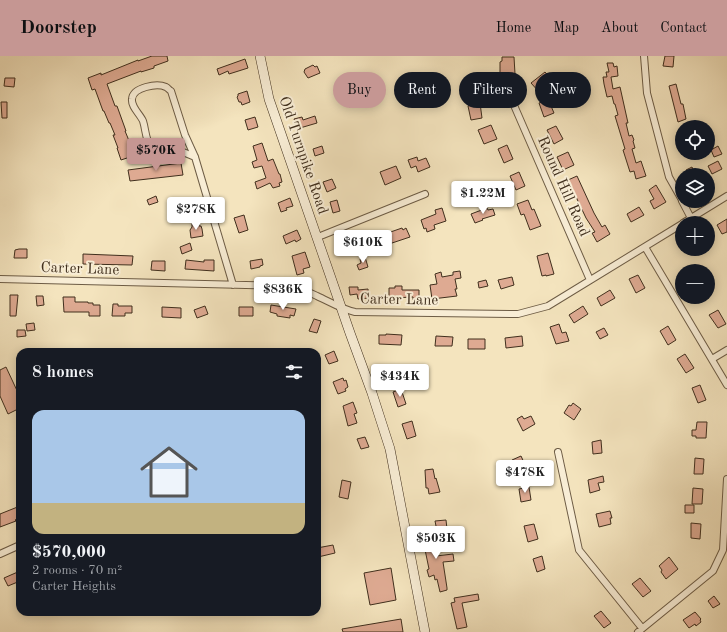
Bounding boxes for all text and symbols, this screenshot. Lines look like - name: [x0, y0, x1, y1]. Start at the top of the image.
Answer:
- text: Doorstep: [20, 19, 97, 38]
- text: Home: [496, 21, 531, 35]
- text: Map: [553, 21, 579, 35]
- text: About: [601, 21, 638, 35]
- text: Contact: [660, 21, 707, 35]
- chip: Buy: [333, 72, 386, 108]
- chip: Rent: [394, 72, 451, 108]
- chip: Filters: [459, 72, 527, 108]
- chip: New: [535, 72, 591, 108]
- street label: Old Turnpike Road: [275, 95, 330, 217]
- map controls: [675, 120, 715, 304]
- button: locate: [675, 120, 715, 160]
- street label: Round Hill Road: [534, 134, 591, 239]
- pin: $570K: [128, 138, 184, 172]
- text: $570K: [136, 144, 176, 157]
- button: layers: [675, 168, 715, 208]
- pin: $1.22M: [450, 181, 516, 215]
- text: $1.22M: [460, 187, 506, 200]
- pin: $278K: [168, 197, 224, 231]
- text: $278K: [176, 203, 216, 216]
- button: +: [675, 216, 715, 256]
- pin: $610K: [335, 230, 391, 264]
- text: $610K: [343, 236, 383, 249]
- street label: Carter Lane: [40, 261, 120, 278]
- button: −: [675, 264, 715, 304]
- pin: $836K: [255, 277, 311, 311]
- text: $836K: [263, 283, 303, 296]
- street label: Carter Lane: [360, 292, 438, 309]
- icon: filters: [283, 361, 305, 383]
- text: 8 homes: [32, 364, 94, 381]
- pin: $434K: [372, 364, 428, 398]
- text: $434K: [380, 370, 420, 383]
- icon: home: [133, 436, 205, 508]
- pin: $478K: [497, 460, 553, 494]
- text: $478K: [505, 466, 545, 479]
- pin: $503K: [408, 526, 464, 560]
- text: $503K: [416, 532, 456, 545]
- text: $570,000: [32, 544, 106, 561]
- text: 2 rooms · 70 m²: [32, 564, 122, 577]
- text: Carter Heights: [32, 580, 116, 593]

